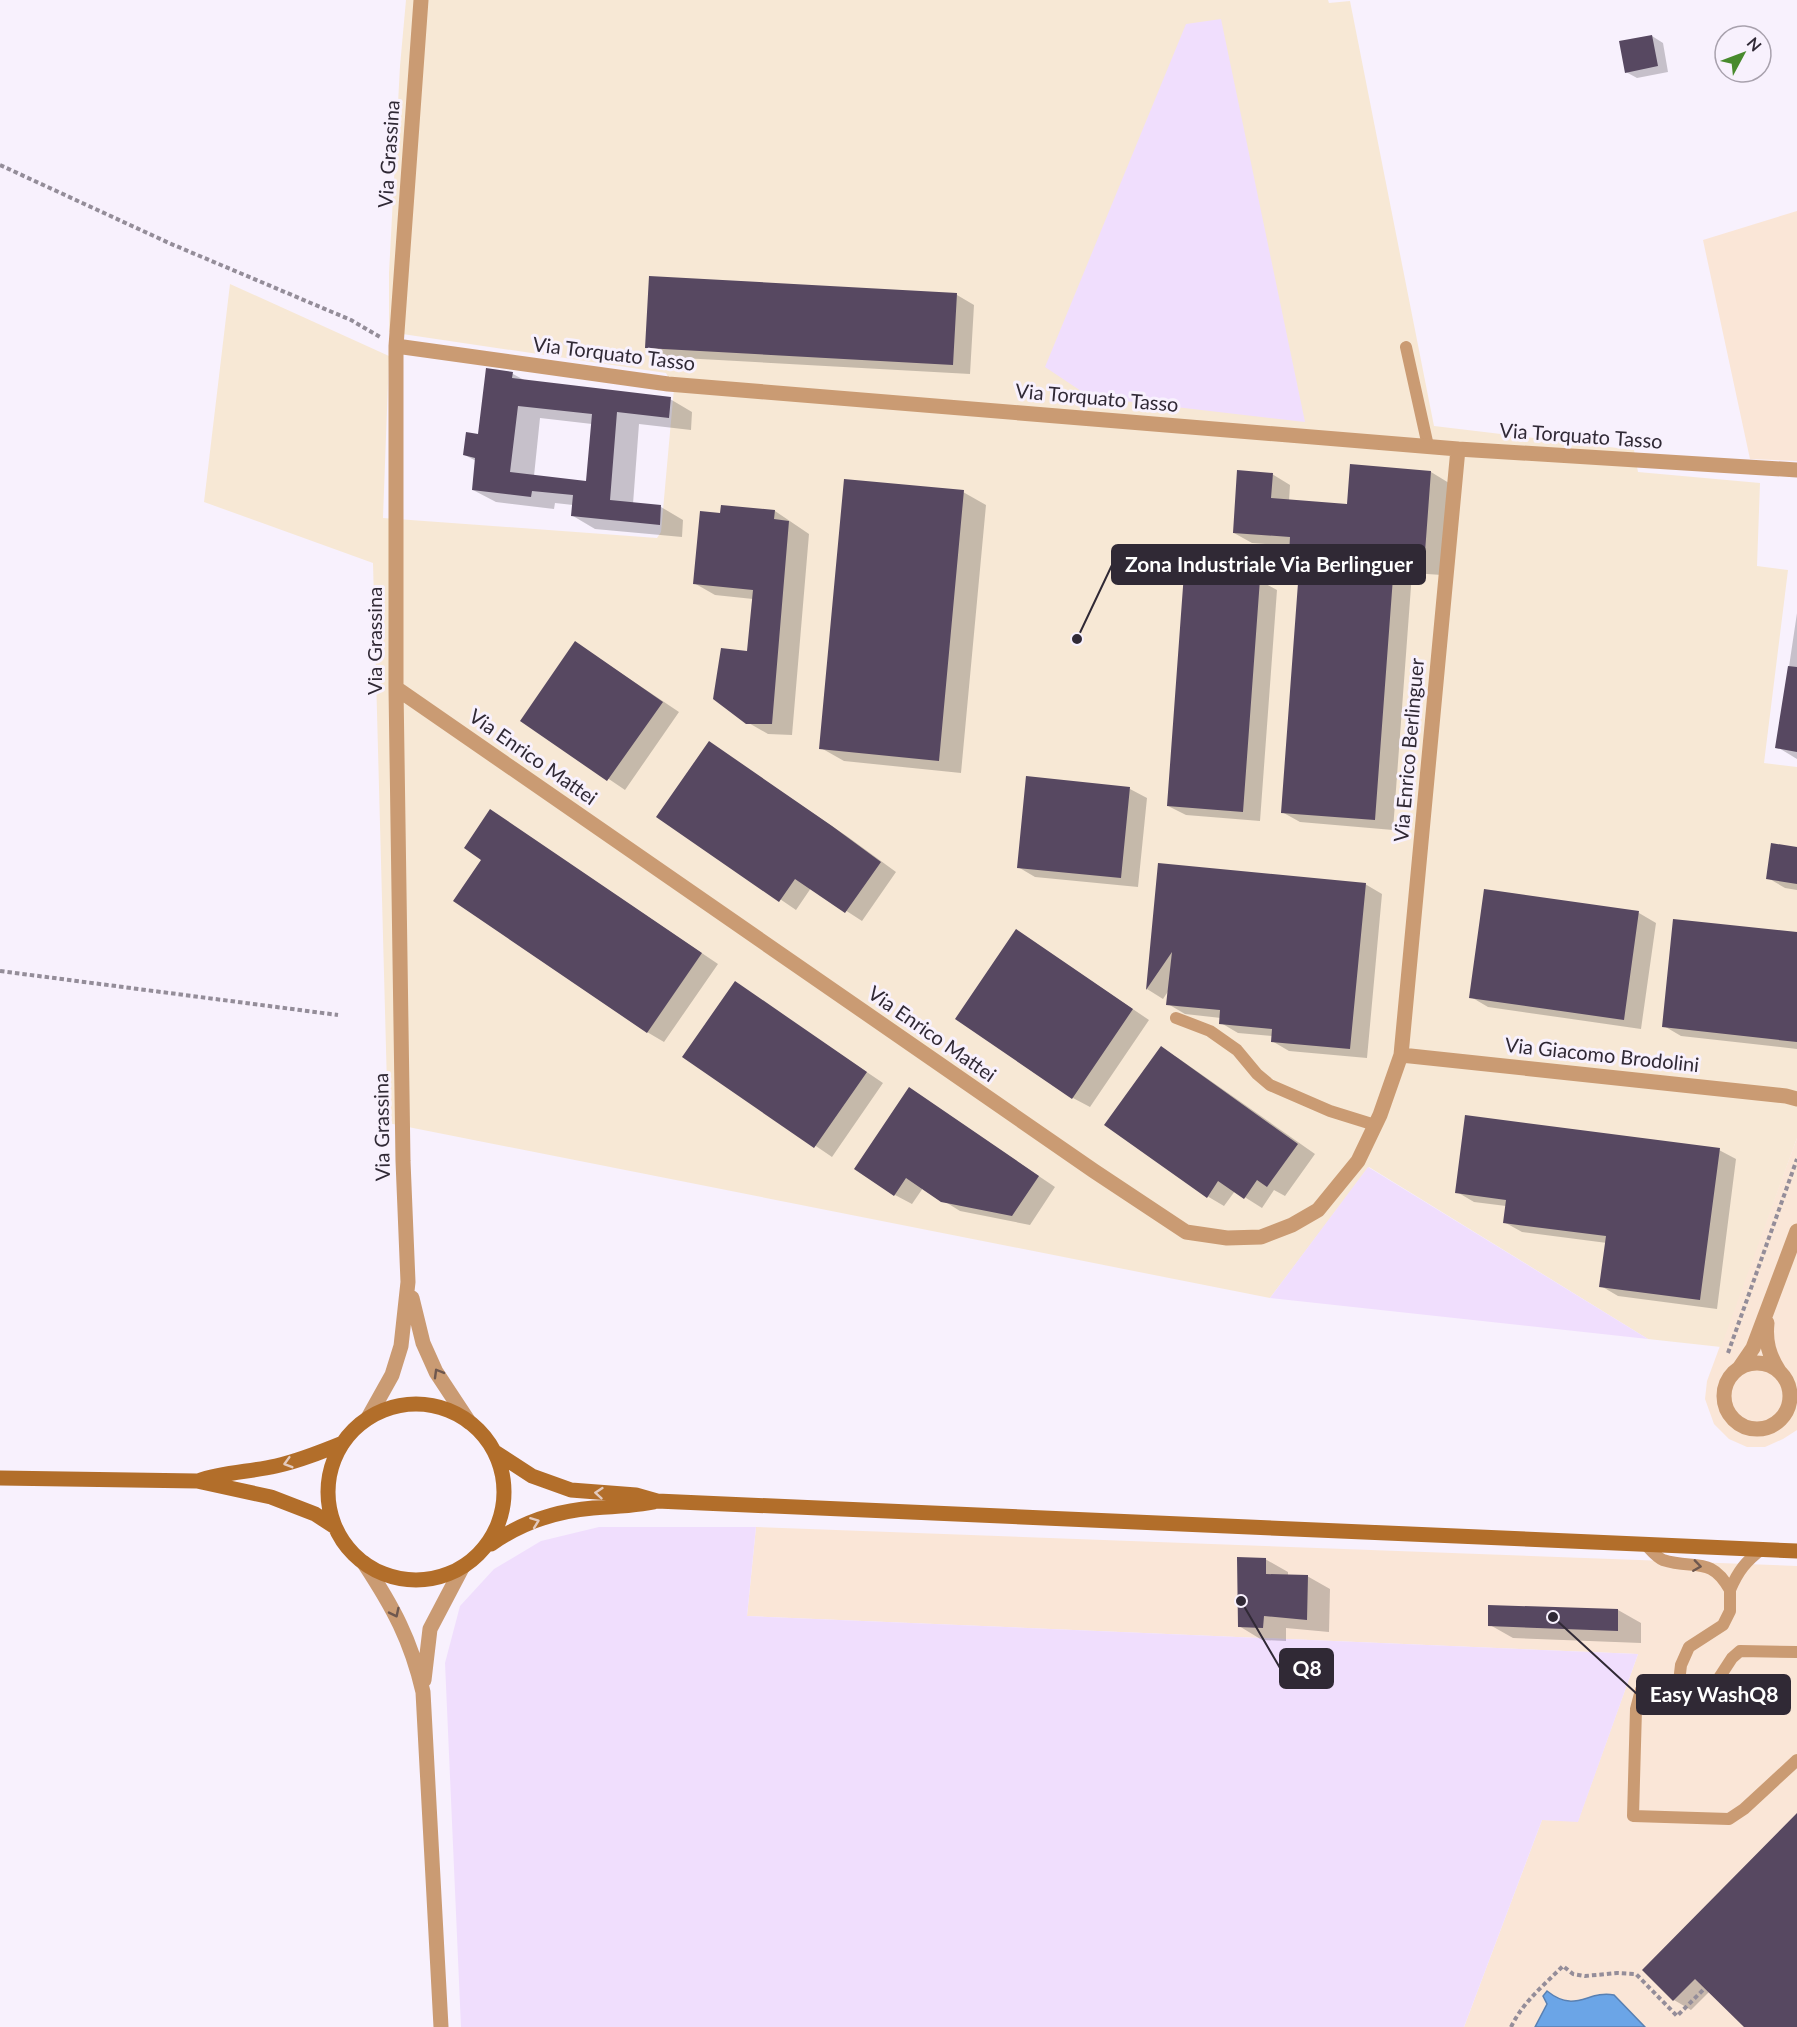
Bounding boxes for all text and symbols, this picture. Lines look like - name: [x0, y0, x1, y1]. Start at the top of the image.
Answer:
- north arrow: [1713, 24, 1773, 84]
- text: N: [1743, 33, 1766, 55]
- street label: Via Grassina: [372, 99, 404, 209]
- street label: Via Torquato Tasso: [531, 331, 697, 375]
- street label: Via Torquato Tasso: [1015, 378, 1180, 416]
- street label: Via Torquato Tasso: [1499, 417, 1664, 453]
- callout: Zona Industriale Via Berlinguer: [1112, 545, 1425, 584]
- text: Zona Industriale Via Berlinguer: [1125, 551, 1413, 576]
- street label: Via Grassina: [362, 587, 386, 695]
- street label: Via Enrico Berlinguer: [1388, 656, 1428, 843]
- street label: Via Enrico Mattei: [465, 703, 602, 809]
- street label: Via Enrico Mattei: [864, 980, 1001, 1086]
- street label: Via Giacomo Brodolini: [1504, 1032, 1700, 1076]
- street label: Via Grassina: [368, 1073, 394, 1181]
- one-way arrow: [434, 1369, 445, 1379]
- one-way arrow: [283, 1456, 294, 1468]
- one-way arrow: [595, 1486, 604, 1499]
- one-way arrow: [529, 1516, 540, 1529]
- one-way arrow: [1692, 1559, 1701, 1571]
- one-way arrow: [388, 1607, 400, 1618]
- callout: Q8: [1280, 1649, 1333, 1688]
- text: Q8: [1292, 1655, 1322, 1680]
- callout: Easy WashQ8: [1637, 1675, 1790, 1714]
- text: Easy WashQ8: [1650, 1681, 1778, 1706]

